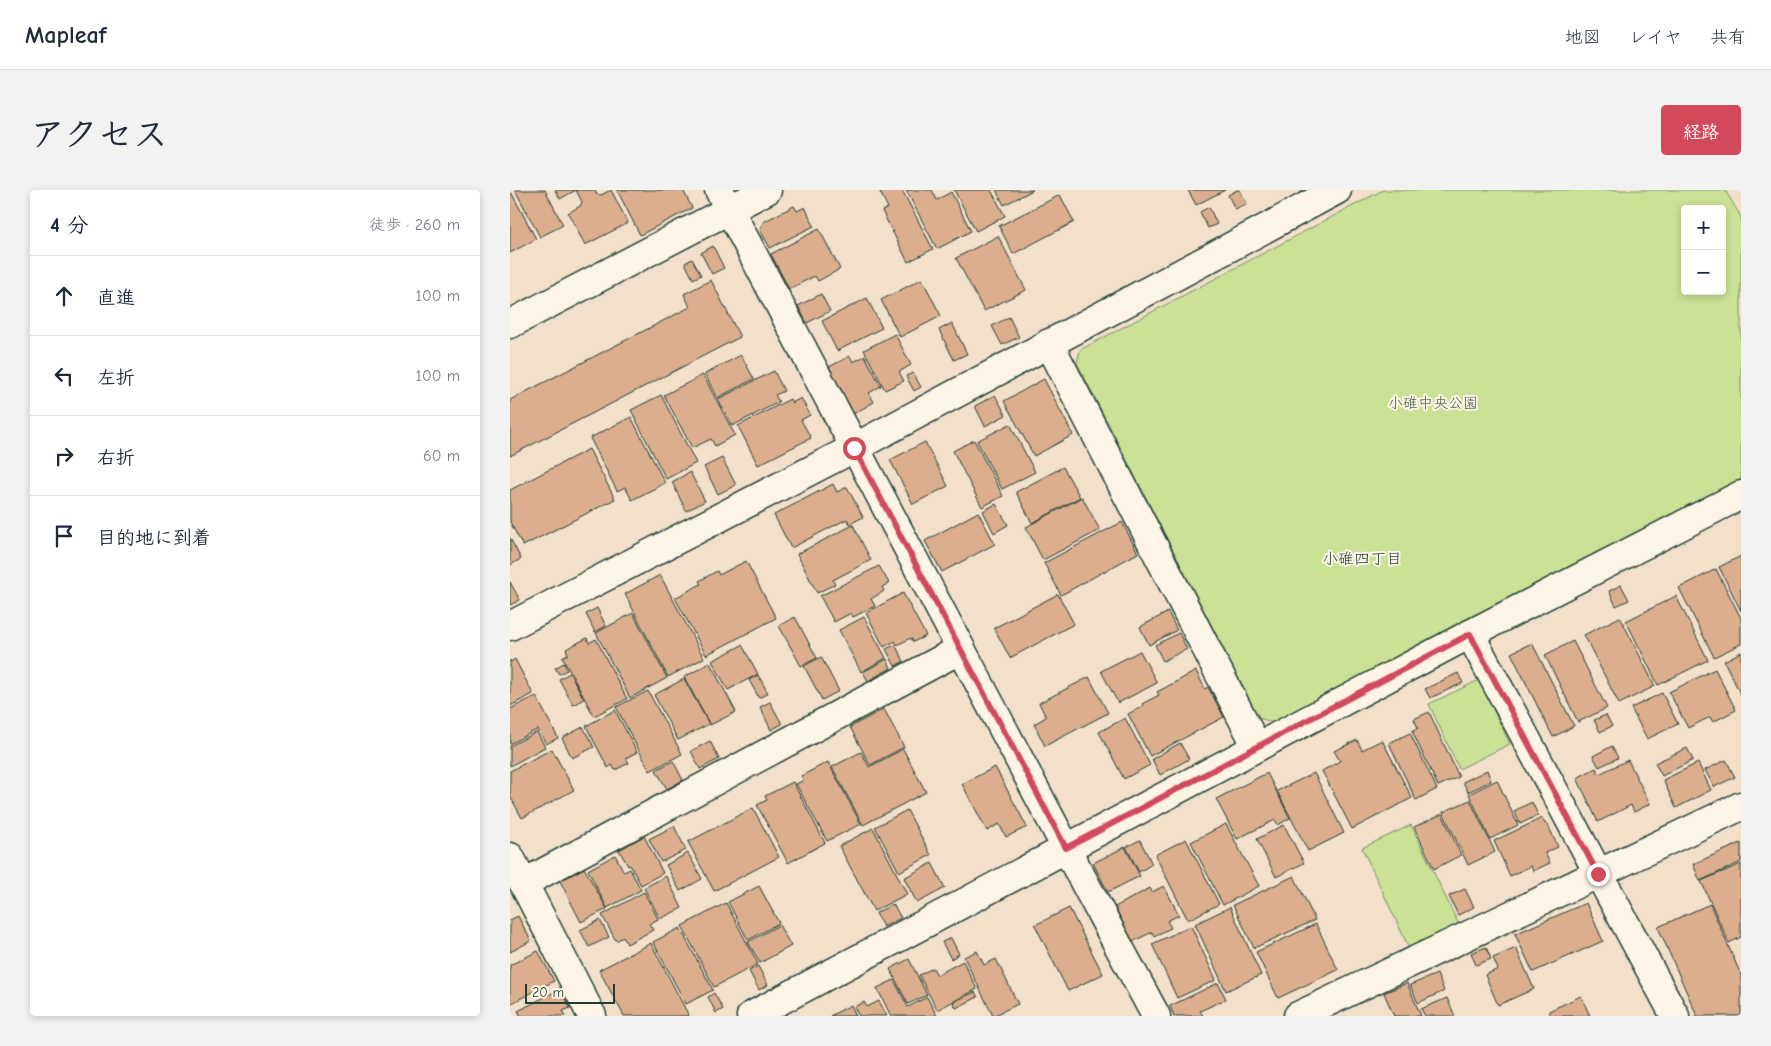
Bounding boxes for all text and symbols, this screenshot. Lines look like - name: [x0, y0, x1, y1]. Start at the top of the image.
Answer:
- text: Mapleaf: [25, 21, 106, 49]
- text: 地図: [1565, 27, 1601, 48]
- text: レイヤ: [1629, 27, 1682, 48]
- text: 共有: [1710, 27, 1746, 48]
- button: 経路: [1661, 105, 1741, 155]
- text: アクセス: [30, 114, 168, 155]
- map controls: [1681, 205, 1726, 295]
- button: +: [1681, 205, 1726, 250]
- text: 4 分: [50, 213, 88, 237]
- text: 徒歩 · 260 m: [369, 216, 460, 234]
- button: −: [1681, 250, 1726, 295]
- icon: ahead: [50, 282, 78, 310]
- text: 直進: [97, 287, 135, 309]
- text: 100 m: [416, 287, 460, 305]
- icon: left: [50, 362, 78, 390]
- text: 左折: [97, 367, 135, 389]
- text: 100 m: [416, 367, 460, 385]
- park label: 小碓中央公園: [1388, 394, 1478, 412]
- route start: [843, 437, 866, 460]
- icon: right: [50, 442, 78, 470]
- text: 右折: [97, 447, 135, 469]
- text: 60 m: [423, 447, 460, 465]
- icon: arrive: [50, 522, 78, 550]
- text: 目的地に到着: [97, 527, 211, 549]
- district label: 小碓四丁目: [1322, 550, 1402, 568]
- route end: [1587, 863, 1610, 886]
- scale bar: [525, 981, 615, 1004]
- text: 20 m: [532, 984, 564, 1001]

